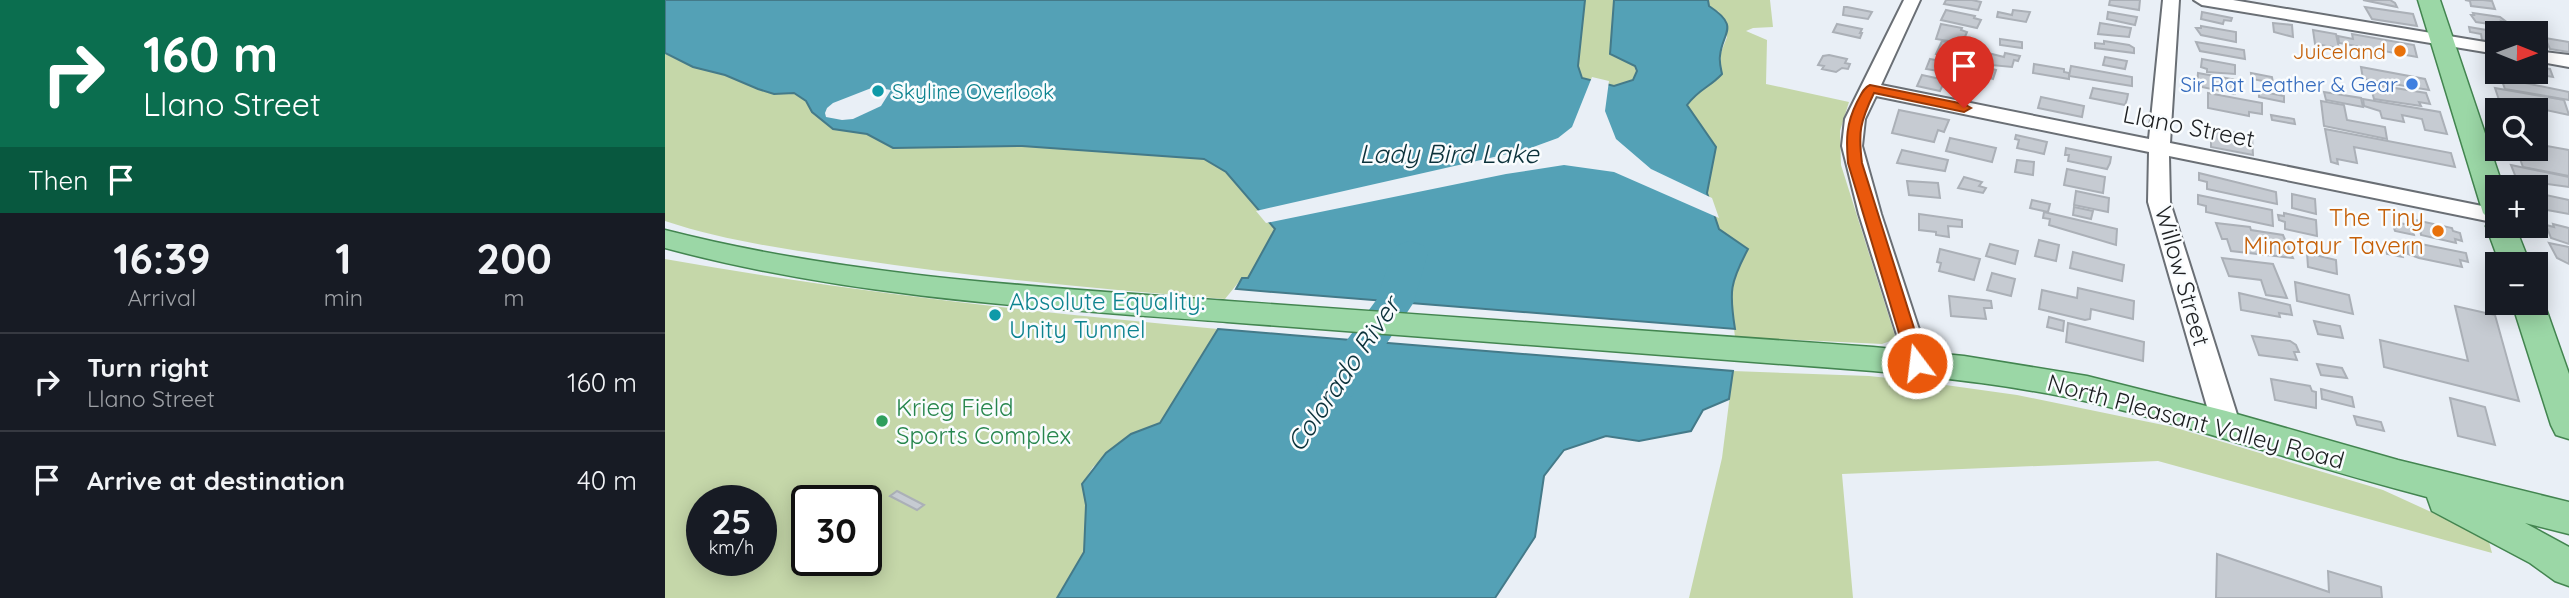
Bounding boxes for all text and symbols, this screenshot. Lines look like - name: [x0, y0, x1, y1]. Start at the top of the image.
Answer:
- north arrow: [2485, 21, 2548, 84]
- map controls: [2485, 21, 2548, 315]
- text: 160 m: [143, 23, 278, 84]
- icon: right: [28, 28, 119, 119]
- pin: [1934, 36, 1994, 108]
- place label: Juiceland: [2292, 38, 2386, 64]
- marker: Juiceland: [2392, 43, 2408, 59]
- icon: arrive: [1945, 47, 1983, 85]
- place label: Sir Rat Leather & Gear: [2180, 71, 2398, 97]
- marker: Sir Rat Leather & Gear: [2404, 76, 2420, 92]
- place label: Skyline Overlook: [892, 78, 1054, 104]
- marker: Skyline Overlook: [870, 83, 886, 99]
- text: Llano Street: [143, 84, 321, 124]
- button: search: [2485, 98, 2548, 161]
- street label: Llano Street: [2121, 99, 2257, 153]
- water label: Lady Bird Lake: [1359, 137, 1540, 170]
- icon: arrive: [102, 161, 140, 199]
- text: Then: [28, 164, 88, 197]
- button: +: [2485, 175, 2548, 238]
- place label: The Tiny Minotaur Tavern: [2243, 202, 2424, 260]
- street label: Willow Street: [2149, 203, 2217, 349]
- marker: The Tiny Minotaur Tavern: [2430, 223, 2446, 239]
- text: 16:39: [113, 232, 211, 285]
- text: 1: [335, 232, 352, 285]
- text: 200: [476, 232, 552, 285]
- button: −: [2485, 252, 2548, 315]
- text: Arrival: [127, 283, 196, 312]
- text: min: [324, 283, 363, 312]
- text: m: [504, 283, 525, 312]
- place label: Absolute Equality: Unity Tunnel: [1009, 286, 1205, 344]
- water label: Colorado River: [1279, 288, 1409, 458]
- marker: Absolute Equality: Unity Tunnel: [987, 307, 1003, 323]
- position arrow: [1880, 326, 1954, 400]
- text: Turn right: [87, 351, 209, 384]
- icon: right: [28, 363, 66, 401]
- text: 160 m: [567, 366, 637, 399]
- street label: North Pleasant Valley Road: [2044, 367, 2348, 475]
- text: Llano Street: [87, 384, 215, 413]
- place label: Krieg Field Sports Complex: [896, 392, 1071, 450]
- marker: Krieg Field Sports Complex: [874, 413, 890, 429]
- icon: arrive: [28, 461, 66, 499]
- text: Arrive at destination: [87, 464, 345, 497]
- text: 40 m: [577, 464, 637, 497]
- speed limit sign: 30: [791, 485, 882, 576]
- text: 25: [711, 499, 752, 543]
- text: km/h: [709, 536, 754, 559]

